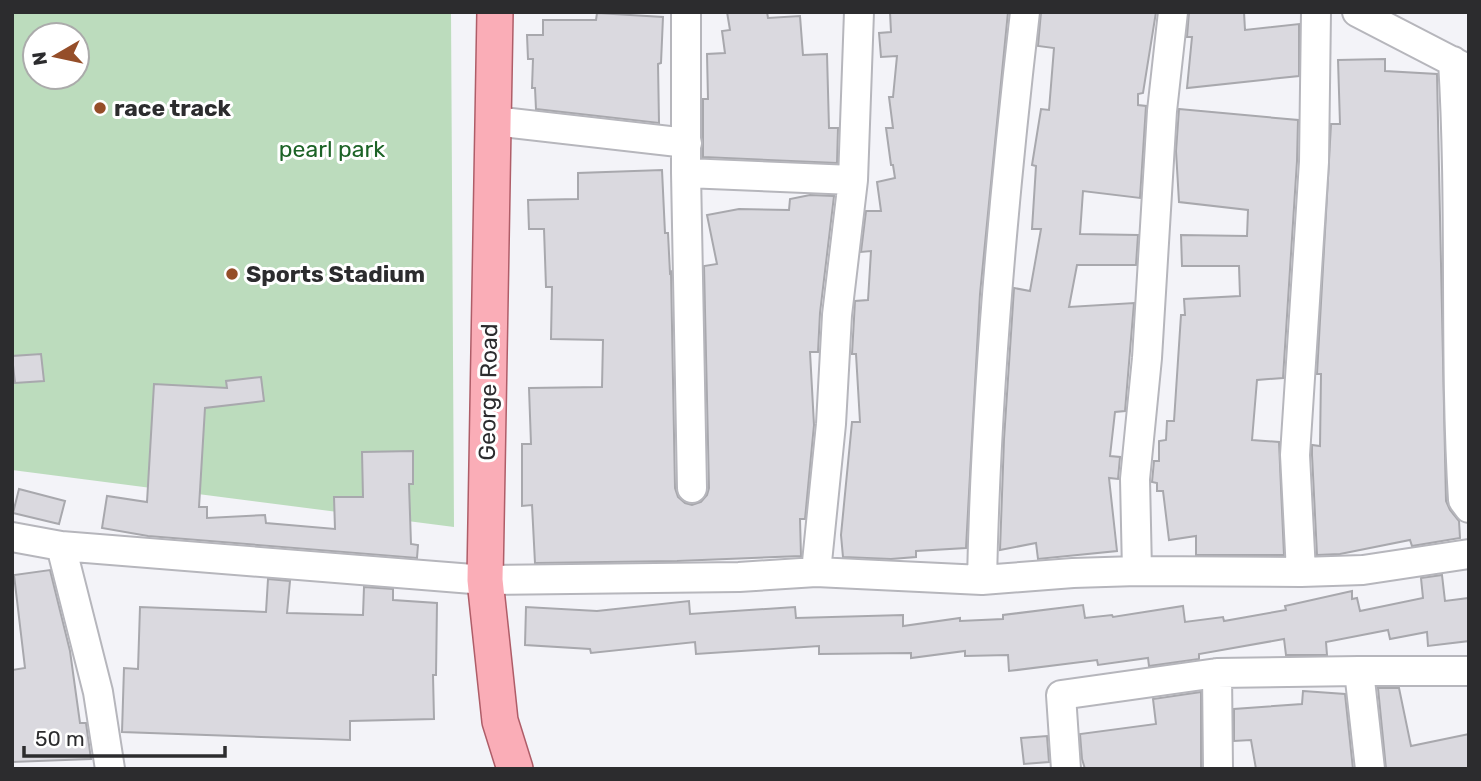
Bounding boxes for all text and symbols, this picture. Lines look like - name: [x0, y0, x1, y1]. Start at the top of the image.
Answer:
- north arrow: [21, 21, 91, 91]
- text: N: [27, 50, 52, 67]
- place label: race track: [114, 94, 232, 122]
- marker: race track: [92, 100, 108, 116]
- park label: pearl park: [279, 135, 385, 163]
- place label: Sports Stadium: [246, 260, 425, 288]
- marker: Sports Stadium: [224, 266, 240, 282]
- street label: George Road: [473, 323, 503, 461]
- scale bar: [24, 714, 226, 758]
- text: 50 m: [35, 726, 85, 751]

